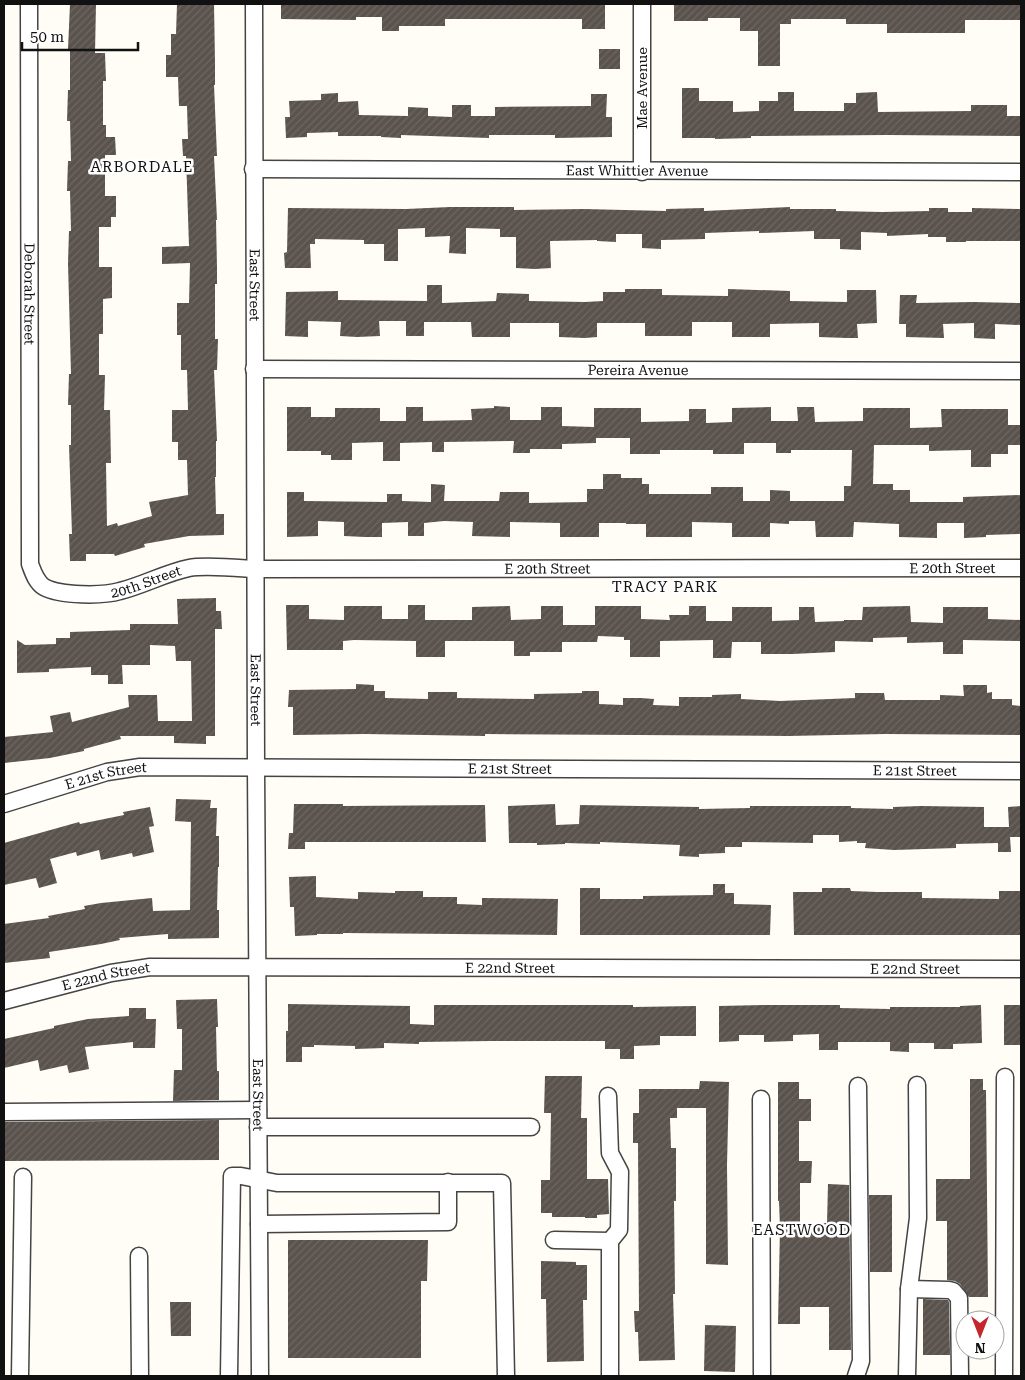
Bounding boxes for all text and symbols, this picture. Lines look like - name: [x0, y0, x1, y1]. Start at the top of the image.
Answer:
- scale bar: [22, 20, 139, 52]
- text: 50 m: [30, 28, 65, 46]
- street label: Mae Avenue: [634, 47, 650, 129]
- district label: ARBORDALE: [91, 158, 193, 176]
- street label: East Whittier Avenue: [566, 162, 708, 179]
- street label: Deborah Street: [21, 243, 38, 345]
- street label: East Street: [247, 249, 263, 321]
- street label: Pereira Avenue: [587, 362, 689, 378]
- street label: E 20th Street: [909, 560, 996, 576]
- street label: E 20th Street: [504, 561, 591, 577]
- street label: 20th Street: [109, 562, 183, 601]
- district label: TRACY PARK: [612, 578, 718, 596]
- street label: East Street: [248, 654, 264, 726]
- street label: E 21st Street: [63, 759, 147, 793]
- street label: E 21st Street: [468, 760, 552, 777]
- street label: E 21st Street: [873, 762, 957, 779]
- street label: E 22nd Street: [60, 959, 151, 994]
- street label: E 22nd Street: [465, 960, 555, 976]
- street label: E 22nd Street: [870, 961, 960, 977]
- street label: East Street: [250, 1059, 266, 1131]
- district label: EASTWOOD: [753, 1221, 851, 1239]
- north arrow: [955, 1310, 1005, 1360]
- text: N: [974, 1340, 985, 1356]

